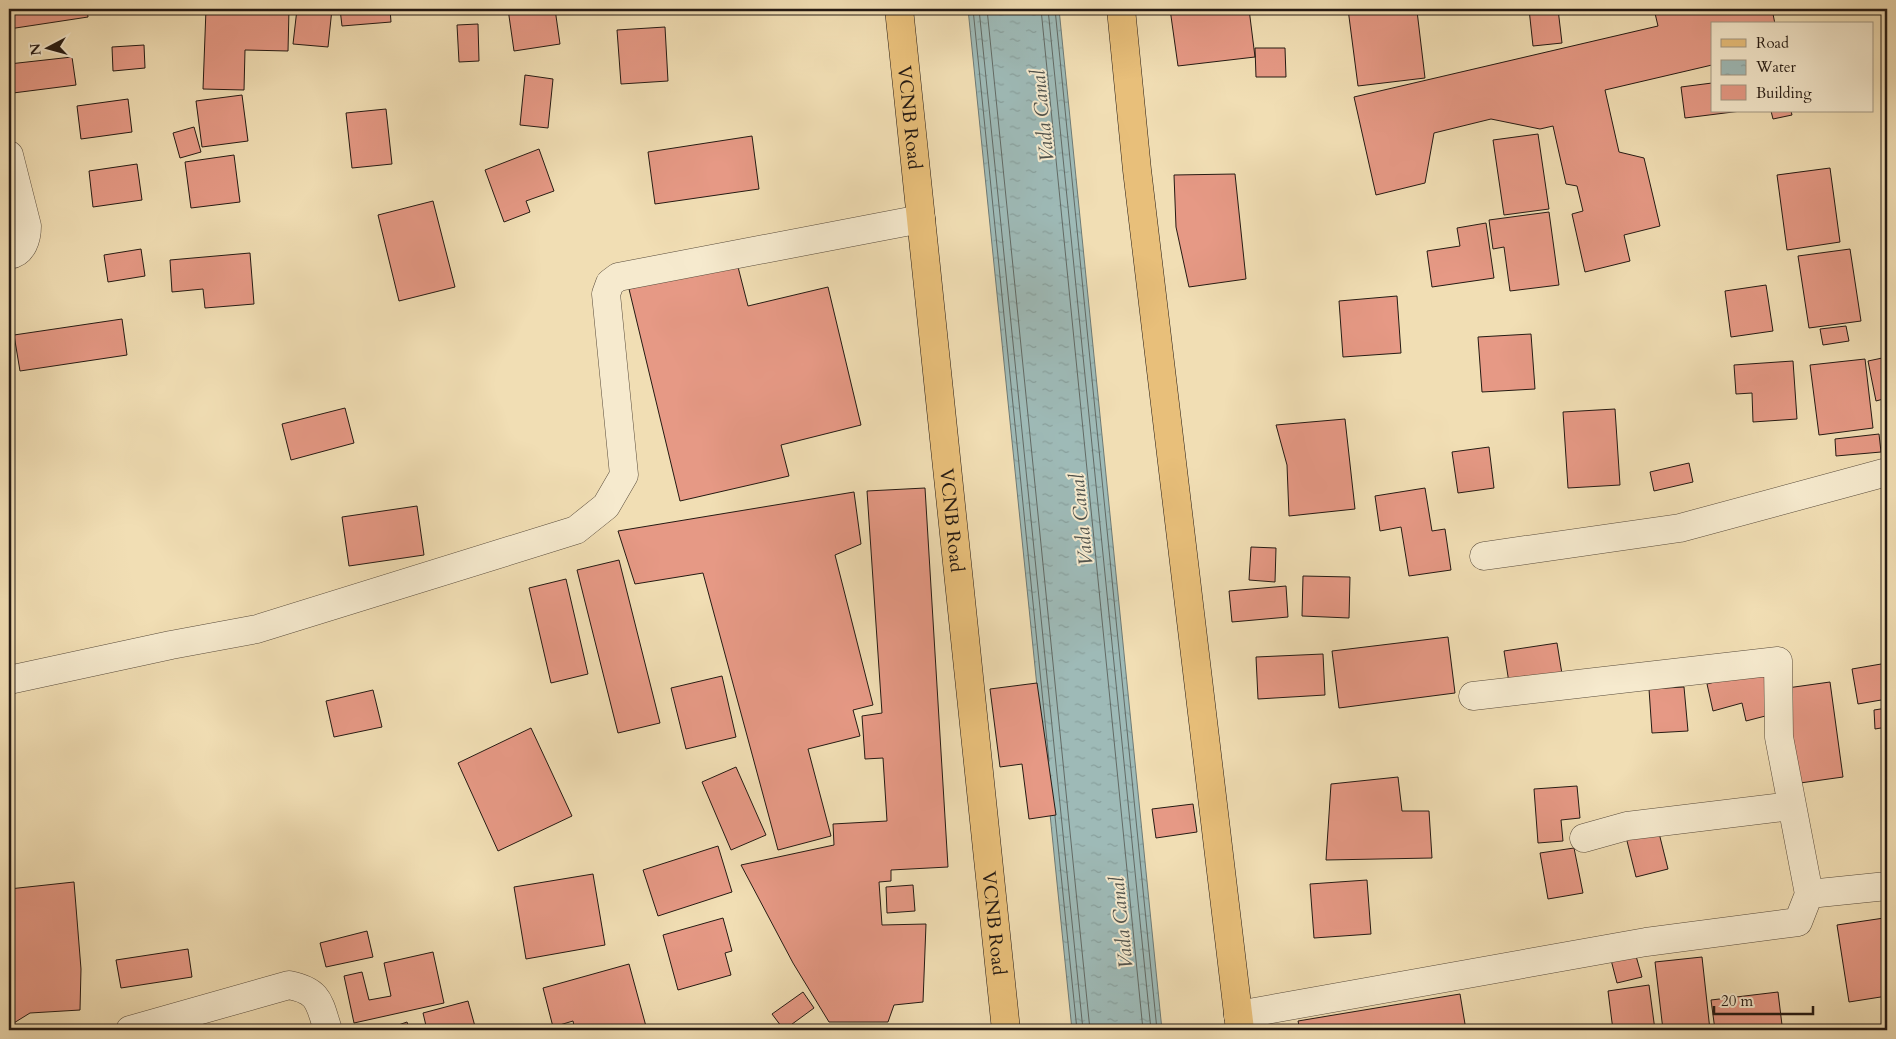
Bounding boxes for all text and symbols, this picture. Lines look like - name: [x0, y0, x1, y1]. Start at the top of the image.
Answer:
- north arrow: [22, 22, 72, 72]
- legend: [1711, 22, 1874, 112]
- text: Road: [1756, 33, 1789, 53]
- text: N: [25, 42, 46, 56]
- text: Water: [1755, 57, 1797, 77]
- street label: VCNB Road: [891, 64, 928, 171]
- water label: Vada Canal: [1024, 68, 1061, 163]
- text: Building: [1756, 83, 1812, 103]
- street label: VCNB Road: [933, 467, 970, 574]
- water label: Vada Canal: [1063, 472, 1100, 567]
- street label: VCNB Road: [975, 870, 1012, 976]
- water label: Vada Canal: [1103, 875, 1140, 970]
- scale bar: [1714, 984, 1812, 1016]
- text: 20 m: [1721, 991, 1753, 1011]

